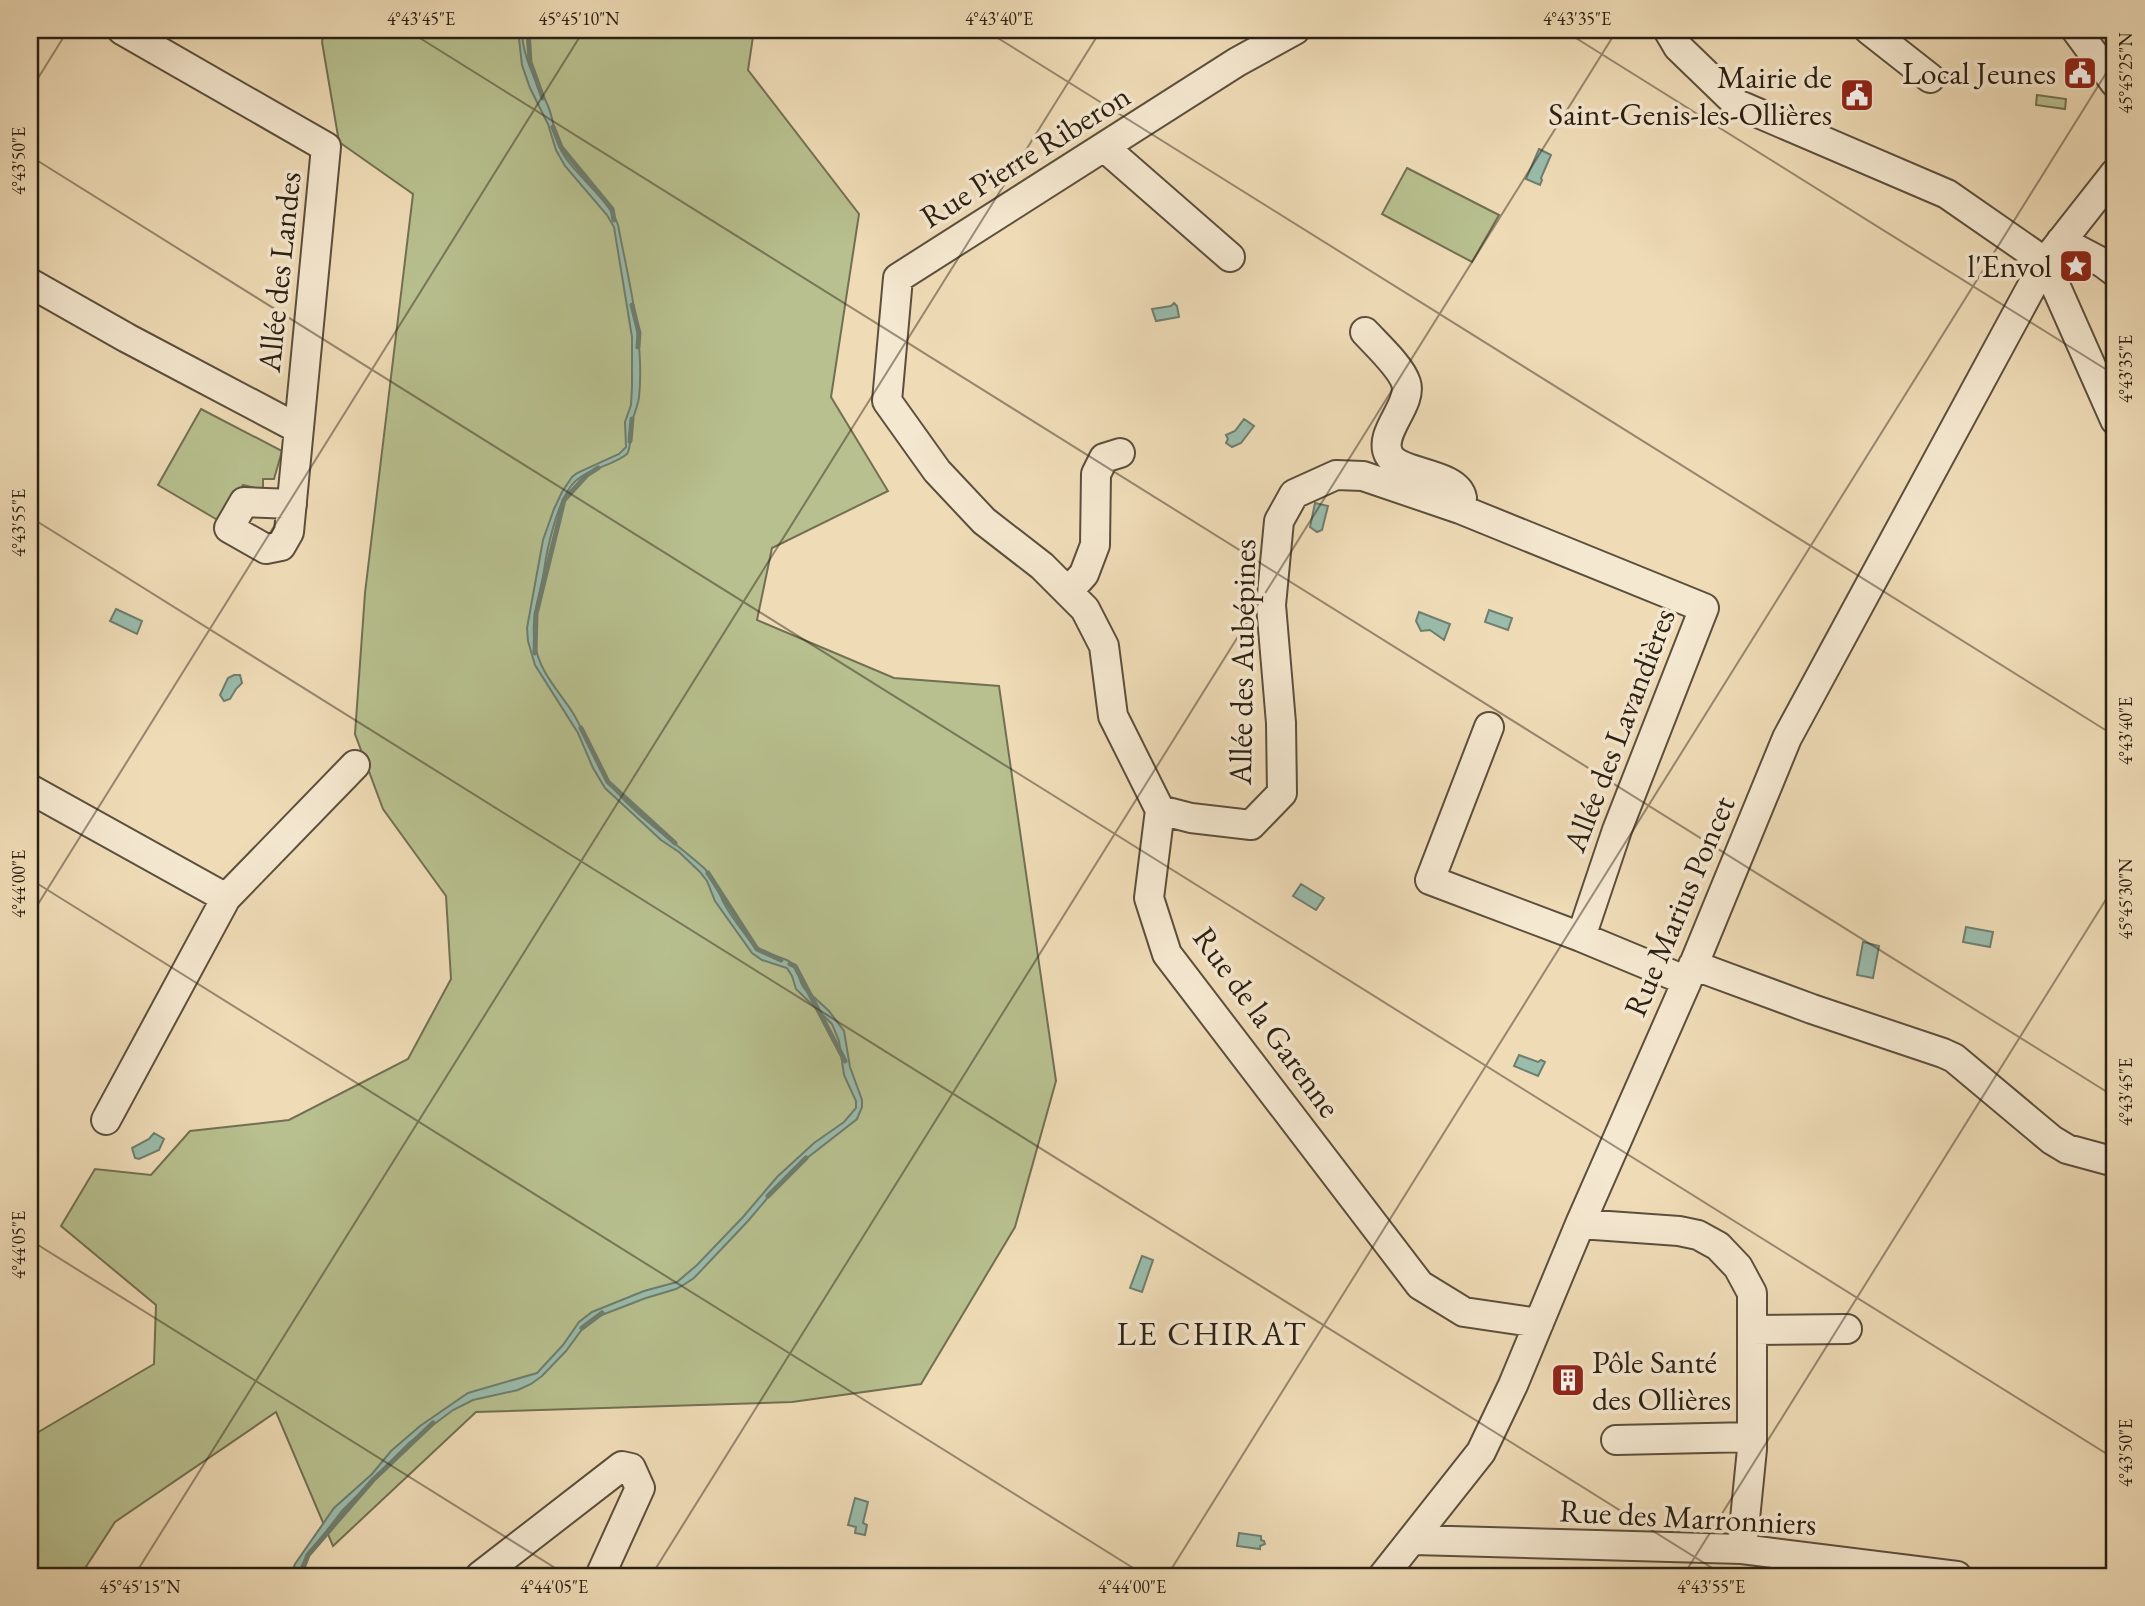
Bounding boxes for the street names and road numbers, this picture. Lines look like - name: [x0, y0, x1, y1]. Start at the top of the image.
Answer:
- street label: Rue Pierre Riberon: [912, 75, 1138, 237]
- street label: Allée des Landes: [247, 170, 310, 375]
- street label: Allée des Aubépines: [1219, 539, 1265, 786]
- street label: Allée des Lavandières: [1553, 602, 1685, 859]
- street label: Rue Marius Poncet: [1614, 789, 1744, 1023]
- street label: Rue de la Garenne: [1184, 918, 1350, 1126]
- street label: Rue des Marronniers: [1558, 1489, 1818, 1545]

